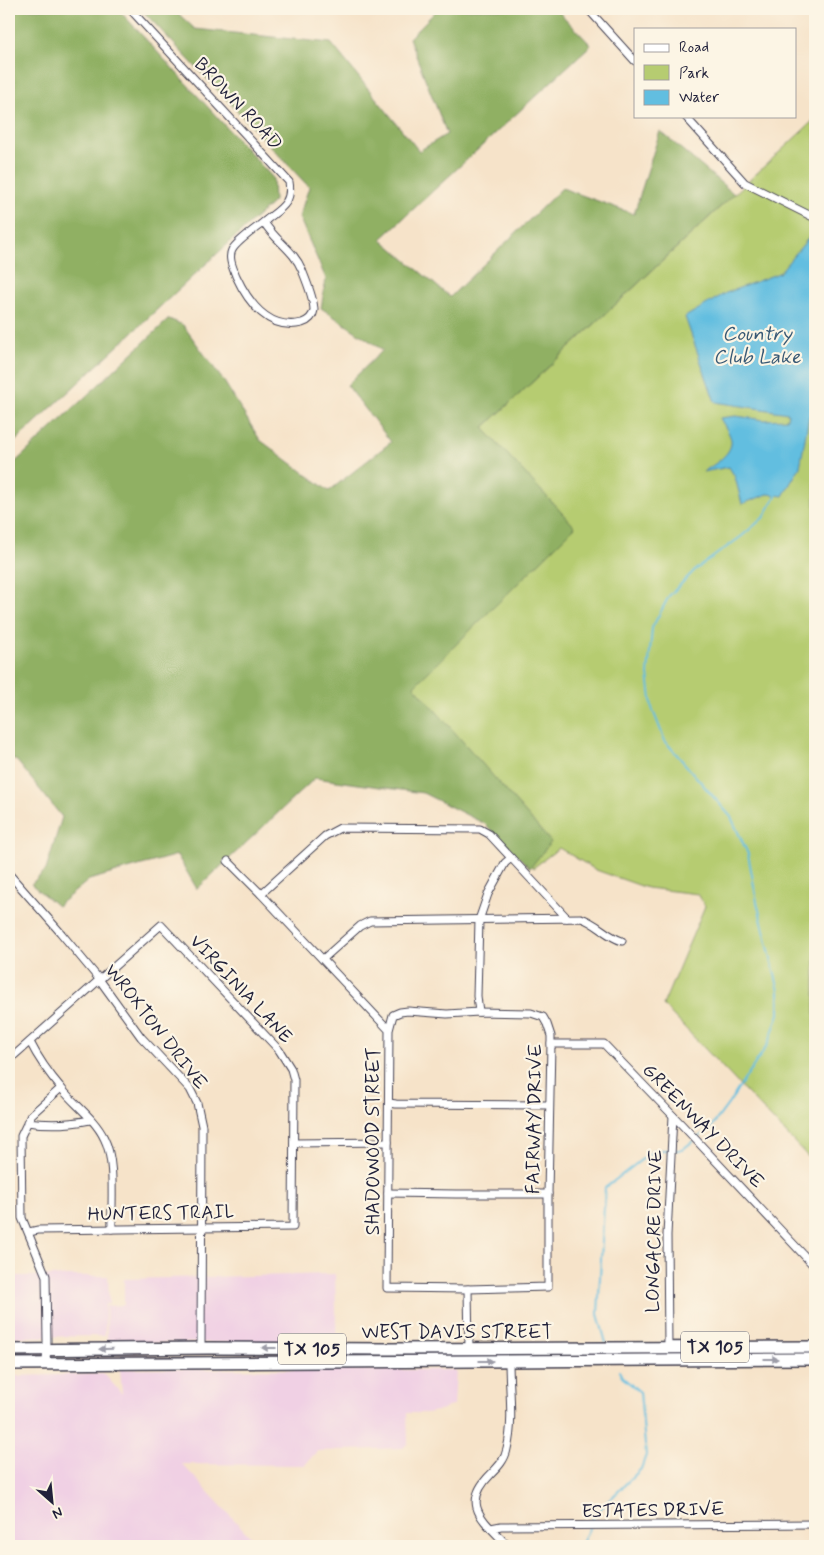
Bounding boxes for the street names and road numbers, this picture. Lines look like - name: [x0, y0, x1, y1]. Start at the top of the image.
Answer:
- street label: BROWN ROAD: [188, 52, 287, 156]
- street label: VIRGINIA LANE: [184, 929, 298, 1049]
- street label: WROXTON DRIVE: [99, 959, 213, 1095]
- street label: FAIRWAY DRIVE: [521, 1044, 548, 1194]
- street label: SHADOWOOD STREET: [361, 1047, 386, 1235]
- street label: GREENWAY DRIVE: [637, 1058, 769, 1194]
- street label: LONGACRE DRIVE: [641, 1149, 668, 1313]
- street label: HUNTERS TRAIL: [87, 1200, 235, 1227]
- street label: WEST DAVIS STREET: [362, 1320, 552, 1345]
- road number: TX 105: [681, 1331, 749, 1362]
- road number: TX 105: [278, 1334, 346, 1365]
- street label: ESTATES DRIVE: [581, 1497, 725, 1524]

